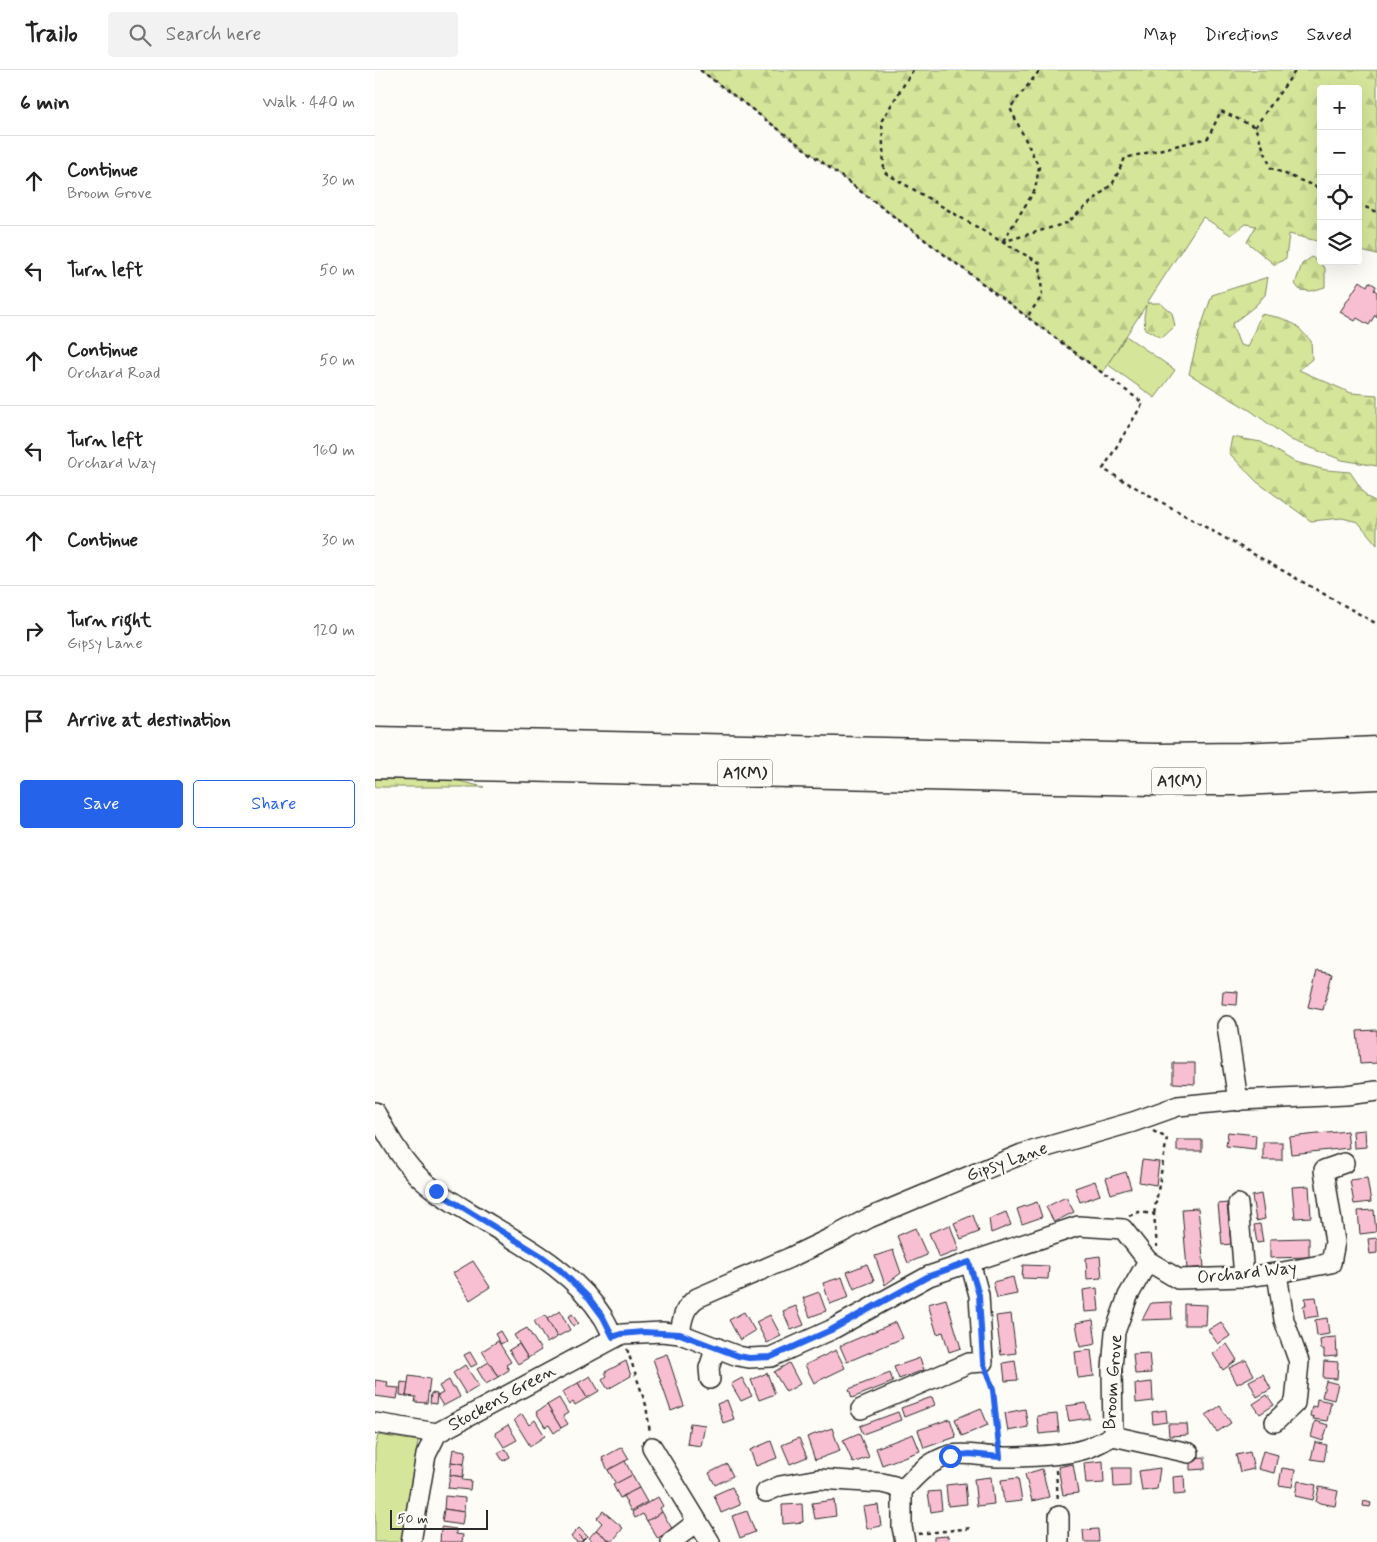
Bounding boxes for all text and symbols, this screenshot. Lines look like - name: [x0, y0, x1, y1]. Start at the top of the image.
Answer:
- search box: [108, 12, 458, 57]
- text: Trailo: [25, 19, 78, 50]
- icon: search: [126, 21, 154, 49]
- text: Search here: [166, 22, 261, 47]
- text: Map: [1144, 23, 1177, 47]
- text: Directions: [1205, 23, 1279, 47]
- text: Saved: [1307, 23, 1352, 47]
- map controls: [1317, 85, 1362, 265]
- button: +: [1317, 85, 1362, 130]
- text: 6 min: [20, 89, 70, 117]
- text: Walk · 440 m: [262, 92, 355, 113]
- button: −: [1317, 130, 1362, 175]
- text: Continue: [67, 158, 138, 183]
- icon: ahead: [20, 167, 48, 195]
- text: 30 m: [322, 170, 355, 191]
- button: locate: [1317, 175, 1362, 220]
- text: Broom Grove: [67, 183, 152, 204]
- button: layers: [1317, 220, 1362, 265]
- icon: left: [20, 257, 48, 285]
- text: Turn left: [67, 258, 143, 283]
- text: 50 m: [319, 260, 355, 281]
- text: Continue: [67, 338, 138, 363]
- icon: ahead: [20, 347, 48, 375]
- text: 50 m: [319, 350, 355, 371]
- text: Orchard Road: [67, 363, 160, 384]
- text: Turn left: [67, 428, 143, 453]
- icon: left: [20, 437, 48, 465]
- text: 160 m: [312, 440, 355, 461]
- text: Orchard Way: [67, 453, 156, 474]
- icon: ahead: [20, 527, 48, 555]
- text: Continue: [67, 528, 138, 553]
- text: 30 m: [322, 530, 355, 551]
- text: Turn right: [67, 608, 151, 633]
- icon: right: [20, 617, 48, 645]
- text: 120 m: [313, 620, 355, 641]
- text: Gipsy Lane: [67, 633, 143, 654]
- icon: arrive: [20, 707, 48, 735]
- text: Arrive at destination: [67, 708, 231, 733]
- road number: A1(M): [717, 760, 773, 786]
- road number: A1(M): [1151, 768, 1207, 794]
- button: Save: [20, 780, 183, 828]
- button: Share: [193, 780, 355, 828]
- street label: Gipsy Lane: [963, 1136, 1051, 1188]
- route end: [425, 1180, 448, 1203]
- street label: Orchard Way: [1196, 1256, 1298, 1290]
- street label: Broom Grove: [1098, 1333, 1128, 1431]
- street label: Stockens Green: [444, 1359, 560, 1437]
- route start: [939, 1445, 962, 1468]
- scale bar: [390, 1507, 487, 1530]
- text: 50 m: [397, 1510, 428, 1528]

